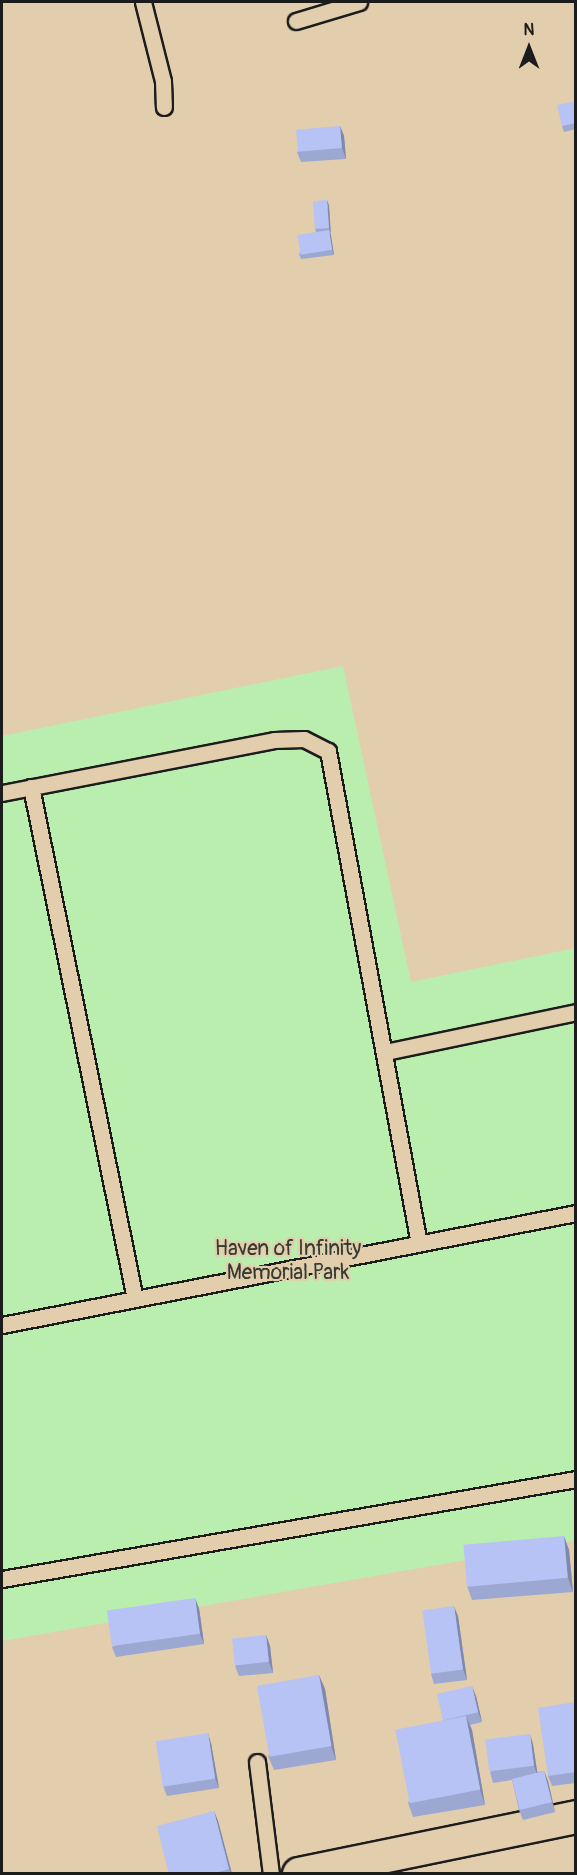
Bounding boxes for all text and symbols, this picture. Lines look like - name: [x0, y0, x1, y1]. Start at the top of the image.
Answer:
- north arrow: [499, 18, 559, 78]
- text: N: [524, 20, 534, 40]
- park label: Haven of Infinity Memorial Park: [215, 1236, 361, 1286]

